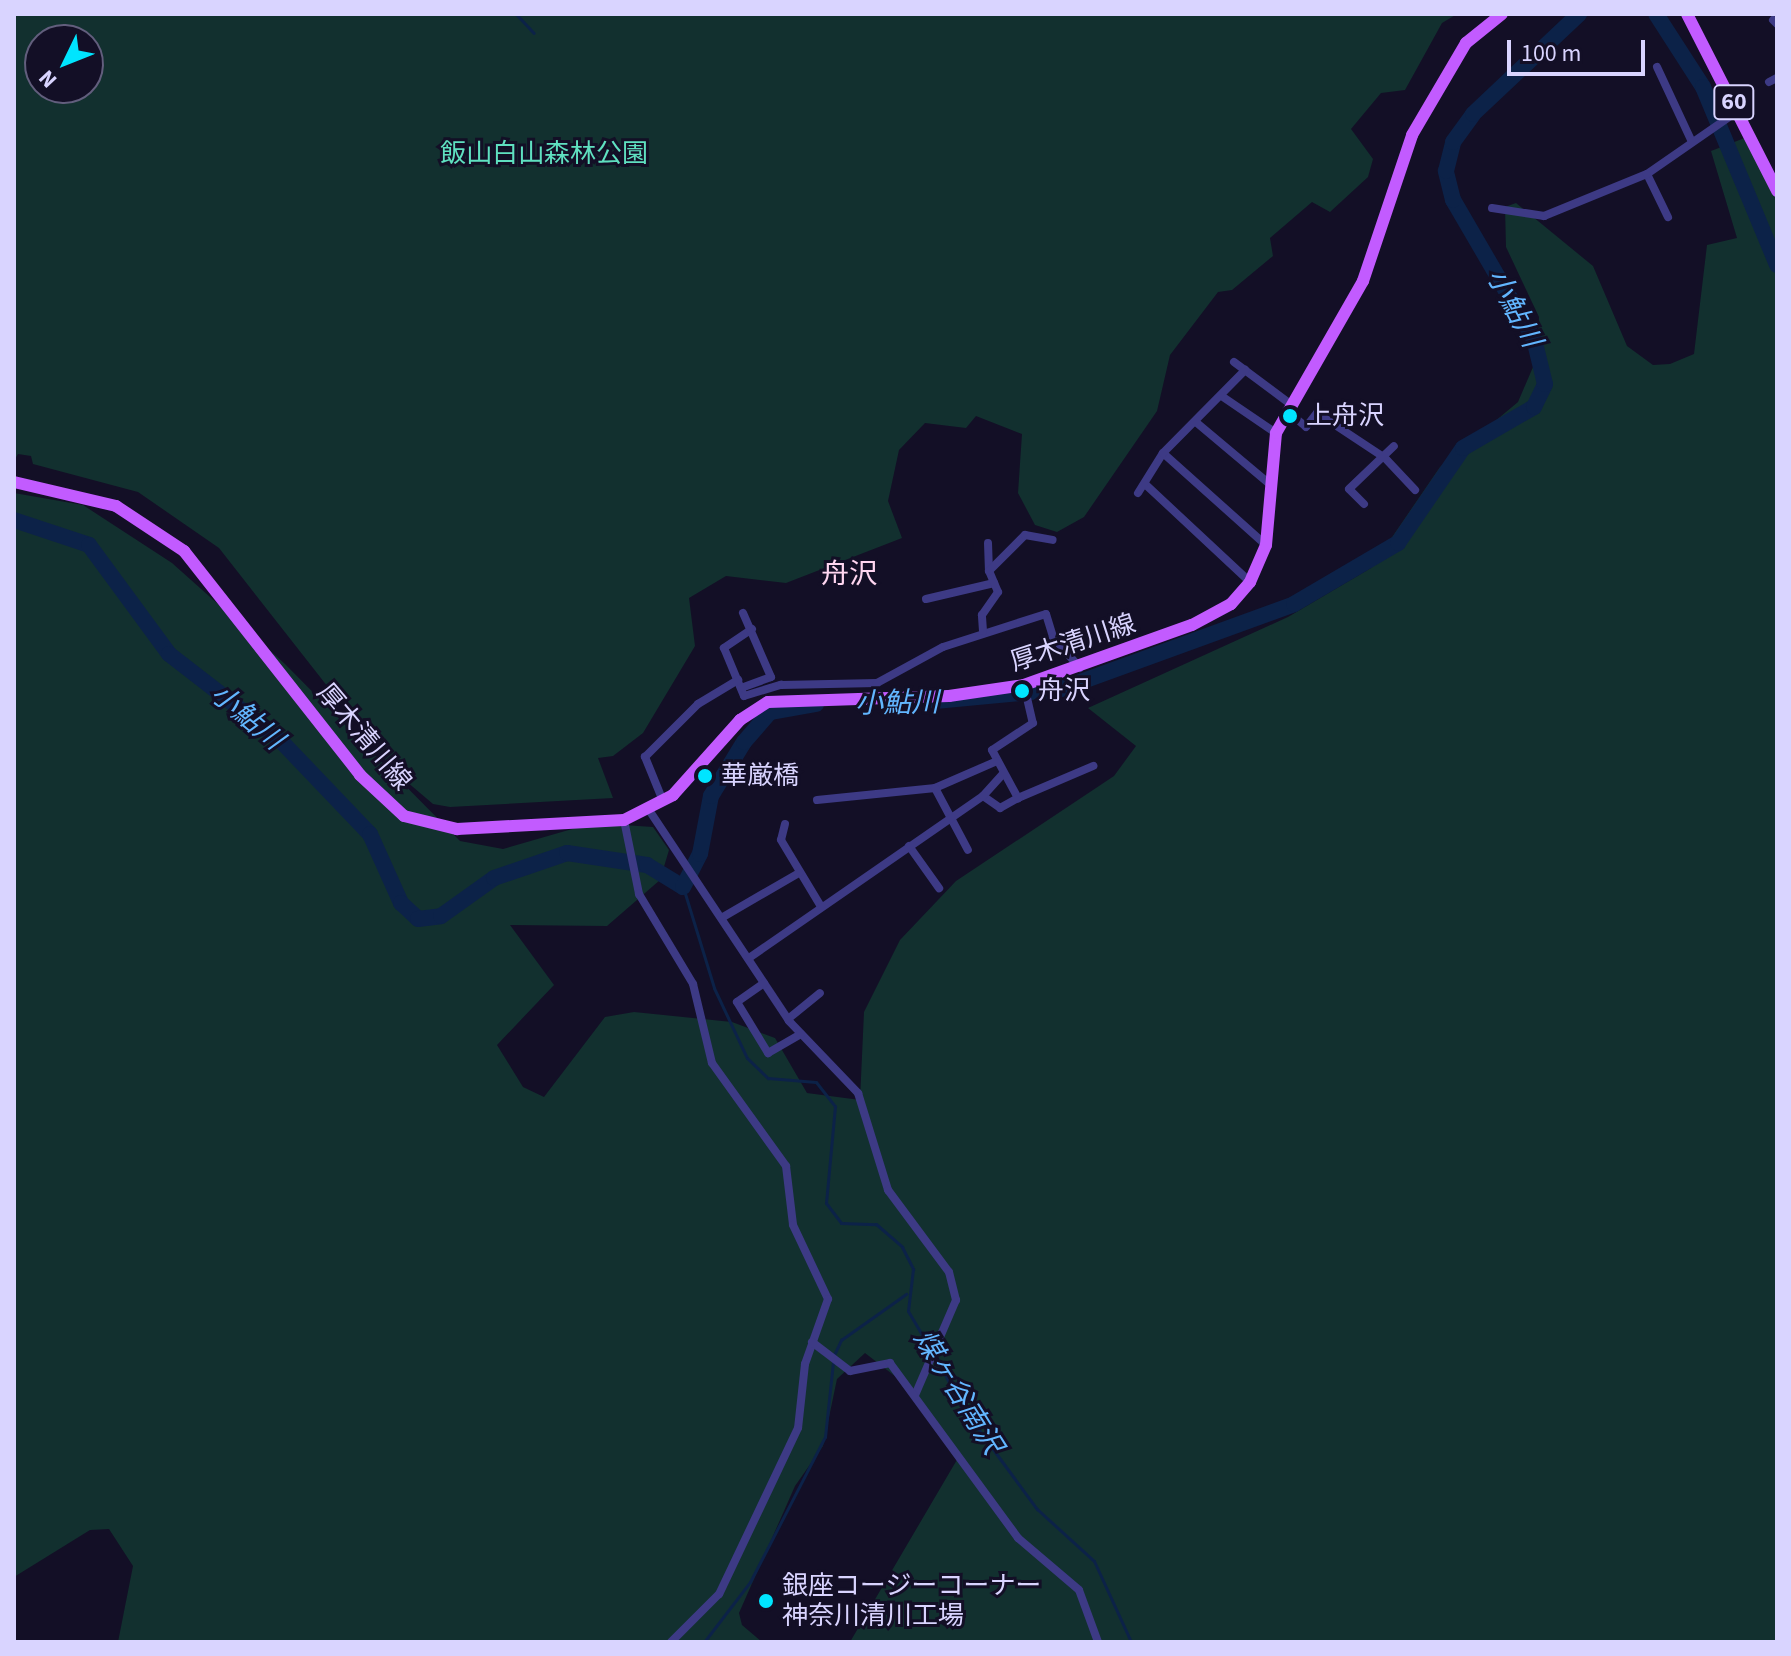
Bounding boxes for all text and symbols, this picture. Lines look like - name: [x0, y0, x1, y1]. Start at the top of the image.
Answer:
- north arrow: [24, 24, 104, 104]
- scale bar: [1511, 24, 1649, 74]
- text: 100 m: [1521, 36, 1581, 71]
- text: N: [31, 63, 65, 95]
- road number: 60: [1712, 82, 1756, 122]
- park label: 飯山白山森林公園: [440, 138, 648, 170]
- water label: 小鮎川: [1479, 263, 1549, 353]
- place label: 上舟沢: [1306, 400, 1384, 432]
- marker: 上舟沢: [1281, 407, 1299, 425]
- district label: 舟沢: [821, 557, 877, 591]
- street label: 厚木清川線: [1006, 608, 1140, 678]
- place label: 舟沢: [1038, 675, 1090, 707]
- water label: 小鮎川: [204, 677, 290, 757]
- street label: 厚木清川線: [310, 677, 418, 797]
- marker: 舟沢: [1013, 682, 1031, 700]
- water label: 小鮎川: [855, 685, 939, 721]
- place label: 華厳橋: [721, 760, 799, 792]
- marker: 華厳橋: [696, 767, 714, 785]
- water label: 煤ヶ谷南沢: [907, 1324, 1009, 1460]
- place label: 銀座コージーコーナー 神奈川清川工場: [782, 1570, 1042, 1632]
- marker: 銀座コージーコーナー 神奈川清川工場: [757, 1592, 775, 1610]

